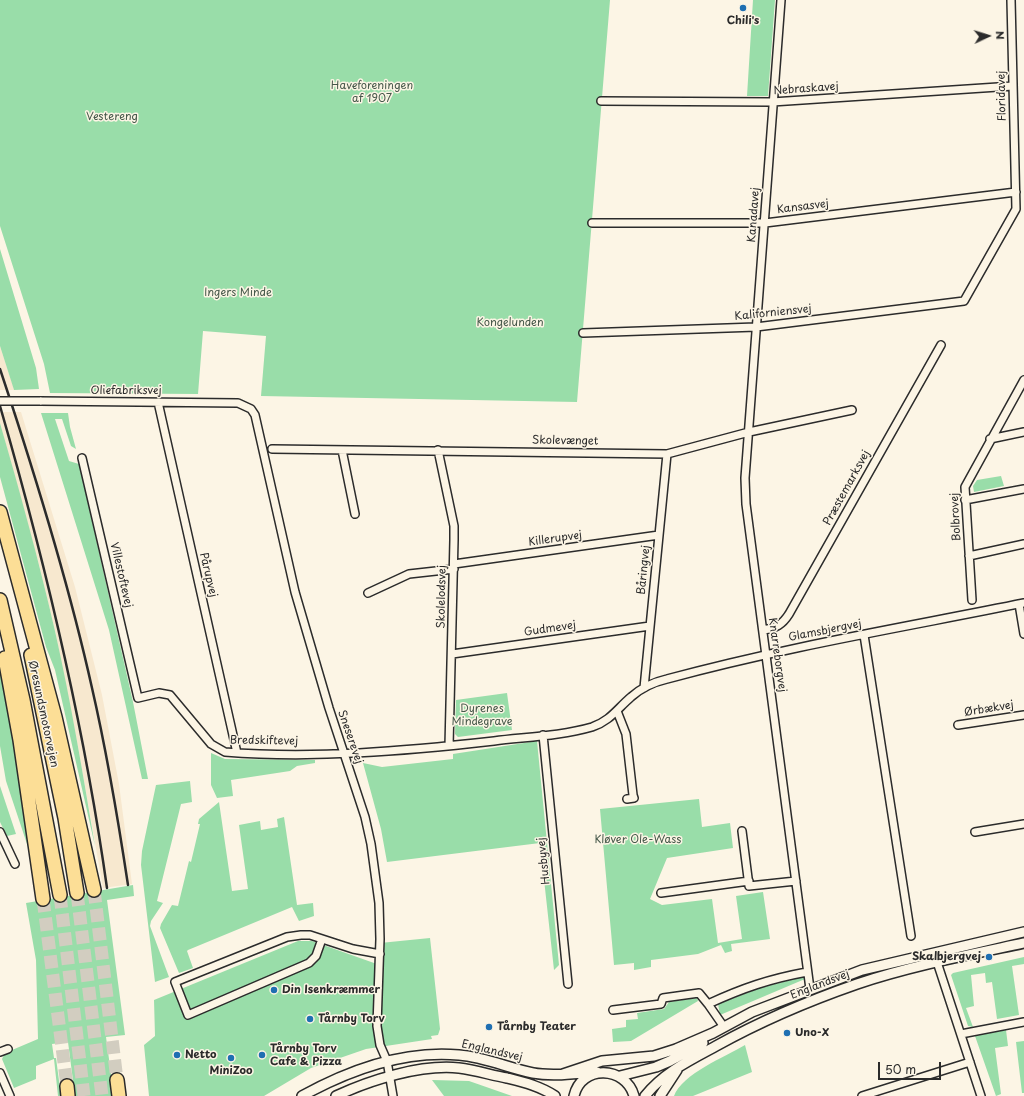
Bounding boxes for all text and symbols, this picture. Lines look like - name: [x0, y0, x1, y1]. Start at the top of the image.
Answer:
- marker: Chili's: [738, 3, 748, 13]
- place label: Chili's: [727, 14, 759, 28]
- north arrow: [968, 16, 1008, 56]
- text: N: [992, 30, 1009, 40]
- street label: Floridavej: [995, 71, 1009, 121]
- park label: Haveforeningen af 1907: [331, 79, 413, 105]
- street label: Nebraskavej: [773, 80, 839, 98]
- park label: Vestereng: [86, 110, 138, 124]
- street label: Kanadavej: [745, 187, 763, 243]
- street label: Kansasvej: [776, 197, 830, 217]
- park label: Ingers Minde: [204, 286, 272, 300]
- street label: Kaliforniensvej: [734, 302, 812, 324]
- park label: Kongelunden: [476, 316, 544, 330]
- street label: Oliefabriksvej: [90, 384, 162, 398]
- street label: Skolevænget: [532, 434, 598, 448]
- street label: Præstemarksvej: [821, 448, 873, 528]
- street label: Bolbrovej: [948, 492, 964, 542]
- street label: Killerupvej: [527, 529, 583, 549]
- street label: Villestoftevej: [107, 541, 135, 609]
- street label: Båringvej: [635, 545, 653, 595]
- street label: Pårupvej: [196, 551, 220, 599]
- street label: Skolelodsvej: [435, 565, 449, 629]
- street label: Knarreborgvej: [765, 617, 789, 693]
- street label: Glamsbjergvej: [787, 617, 863, 645]
- street label: Gudmevej: [523, 619, 577, 639]
- street label: Øresundsmotorvejen: [25, 659, 61, 769]
- street label: Ørbækvej: [963, 699, 1015, 719]
- park label: Dyrenes Mindegrave: [451, 702, 513, 728]
- street label: Sneserevej: [335, 708, 365, 766]
- street label: Bredskiftevej: [230, 734, 298, 748]
- park label: Kløver Ole-Wass: [594, 833, 682, 847]
- street label: Husbyvej: [535, 837, 553, 885]
- place label: Skalbjergvej: [912, 950, 981, 964]
- marker: Skalbjergvej: [984, 952, 994, 962]
- street label: Englandsvej: [789, 968, 851, 1002]
- place label: Din Isenkræmmer: [282, 983, 380, 997]
- marker: Din Isenkræmmer: [269, 985, 279, 995]
- place label: Tårnby Torv: [318, 1012, 385, 1026]
- marker: Tårnby Torv: [305, 1014, 315, 1024]
- place label: Tårnby Teater: [497, 1020, 576, 1034]
- marker: Tårnby Teater: [484, 1022, 494, 1032]
- place label: Uno-X: [795, 1026, 829, 1040]
- marker: Uno-X: [782, 1028, 792, 1038]
- street label: Englandsvej: [460, 1038, 524, 1064]
- place label: Tårnby Torv Cafe & Pizza: [270, 1042, 342, 1068]
- place label: Netto: [185, 1048, 217, 1062]
- marker: Netto: [172, 1050, 182, 1060]
- marker: Tårnby Torv Cafe & Pizza: [257, 1050, 267, 1060]
- marker: MiniZoo: [226, 1053, 236, 1063]
- scale bar: [880, 1054, 943, 1080]
- text: 50 m: [885, 1060, 916, 1078]
- place label: MiniZoo: [210, 1064, 252, 1078]

